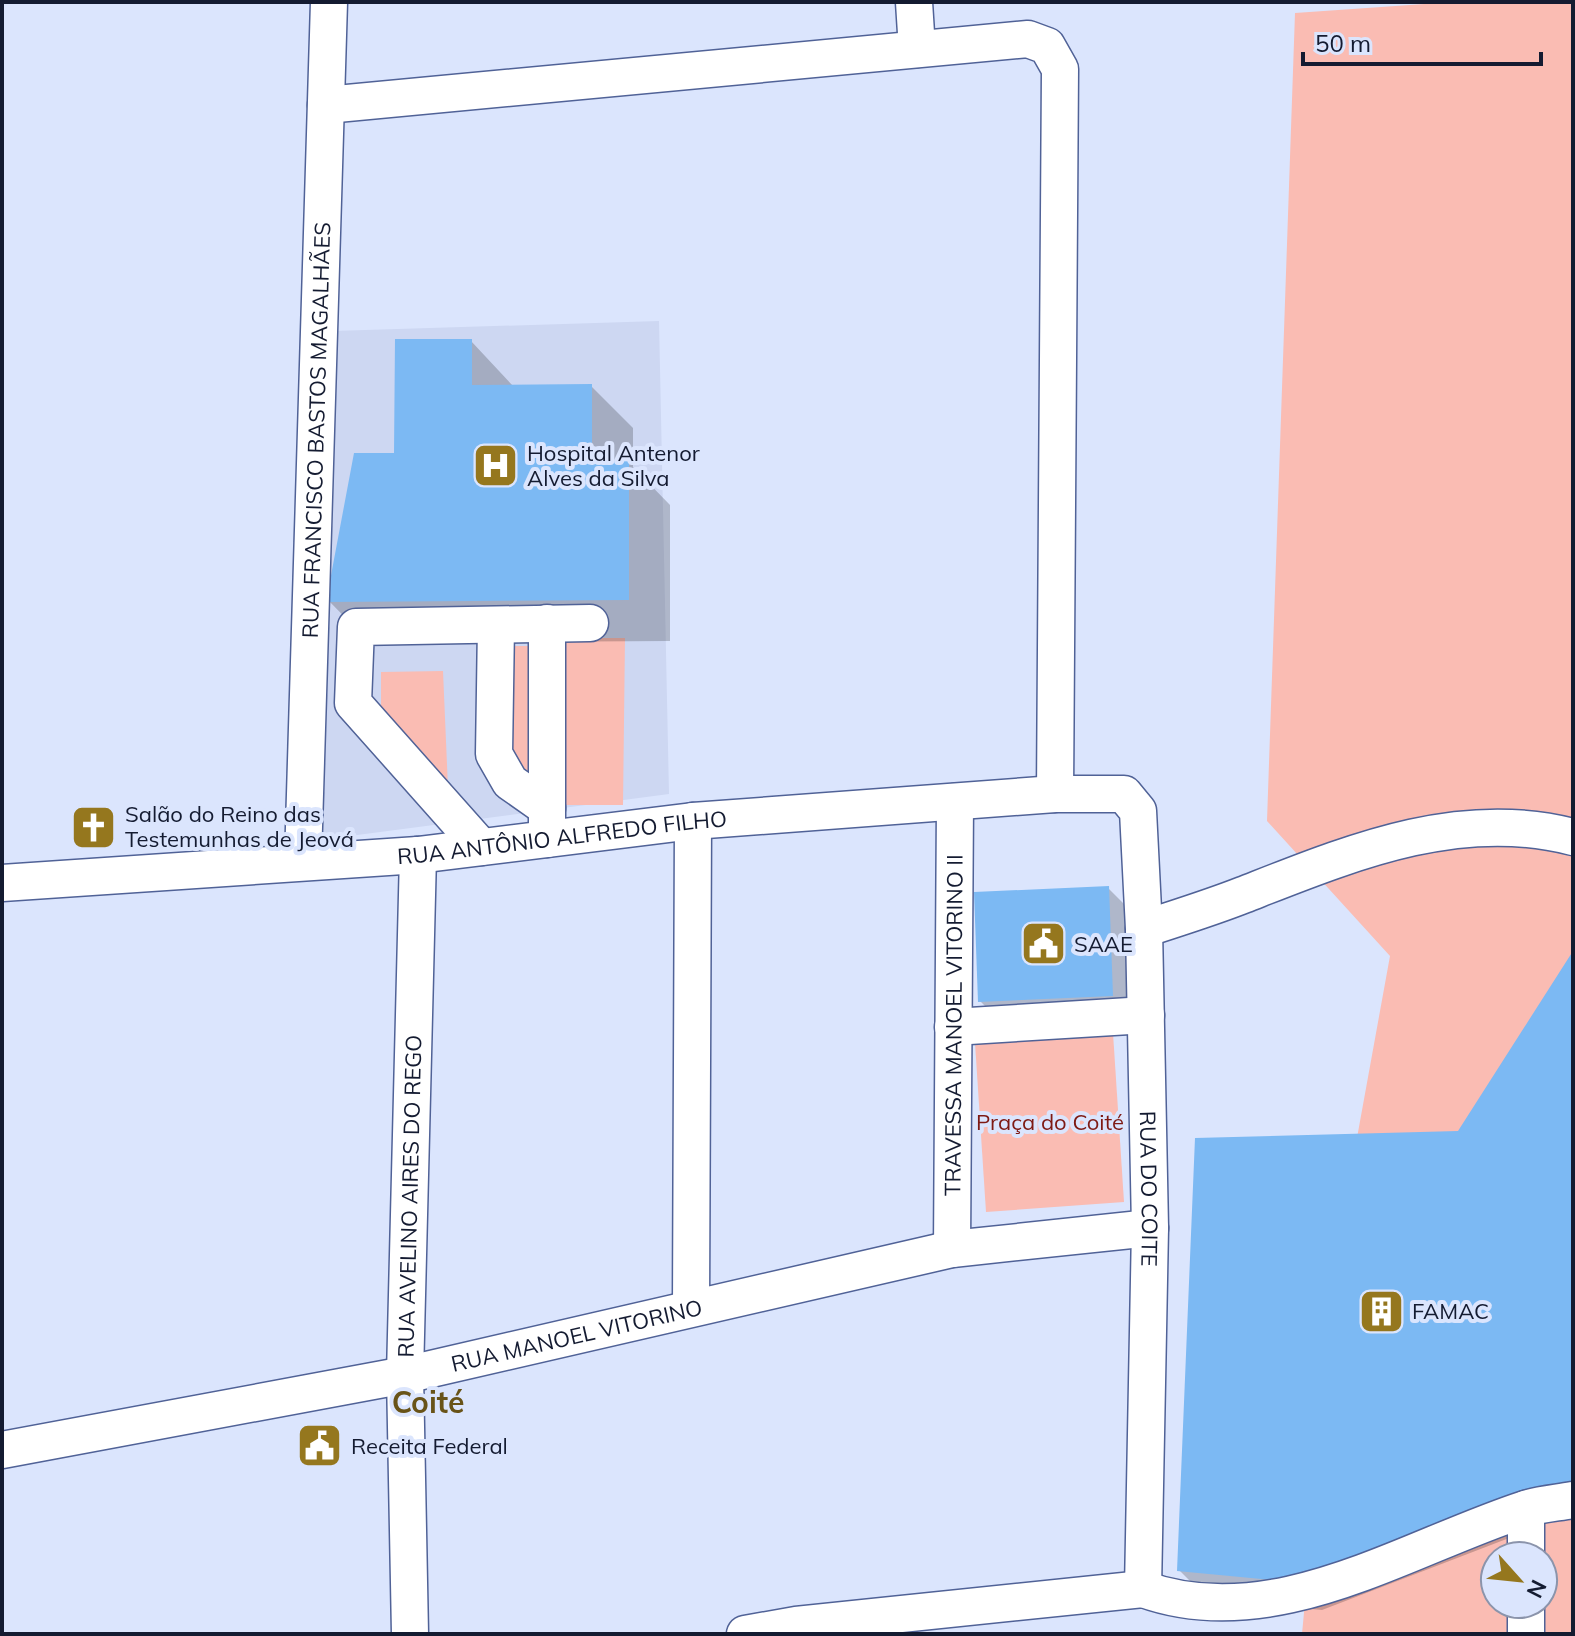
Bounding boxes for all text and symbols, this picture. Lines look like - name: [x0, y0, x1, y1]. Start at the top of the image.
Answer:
- scale bar: [1303, 16, 1541, 66]
- text: 50 m: [1315, 28, 1371, 58]
- street label: RUA FRANCISCO BASTOS MAGALHÃES: [296, 222, 336, 639]
- place label: Hospital Antenor Alves da Silva: [527, 439, 700, 492]
- hospital icon: Hospital Antenor Alves da Silva: [472, 442, 520, 490]
- place label: Salão do Reino das Testemunhas de Jeová: [125, 800, 354, 853]
- church icon: Salão do Reino das Testemunhas de Jeová: [70, 803, 118, 851]
- street label: RUA ANTÔNIO ALFREDO FILHO: [396, 805, 728, 870]
- street label: TRAVESSA MANOEL VITORINO II: [938, 854, 969, 1196]
- public building icon: SAAE: [1019, 920, 1067, 968]
- place label: SAAE: [1074, 930, 1133, 958]
- street label: RUA AVELINO AIRES DO REGO: [391, 1034, 428, 1358]
- park label: Praça do Coité: [976, 1108, 1124, 1136]
- street label: RUA DO COITE: [1134, 1111, 1164, 1267]
- building icon: FAMAC: [1357, 1287, 1405, 1335]
- street label: RUA MANOEL VITORINO: [448, 1293, 705, 1378]
- place label: FAMAC: [1412, 1297, 1489, 1325]
- district label: Coité: [392, 1383, 464, 1421]
- public building icon: Receita Federal: [296, 1422, 344, 1470]
- place label: Receita Federal: [351, 1432, 508, 1460]
- north arrow: [1479, 1540, 1559, 1620]
- text: N: [1521, 1575, 1553, 1603]

